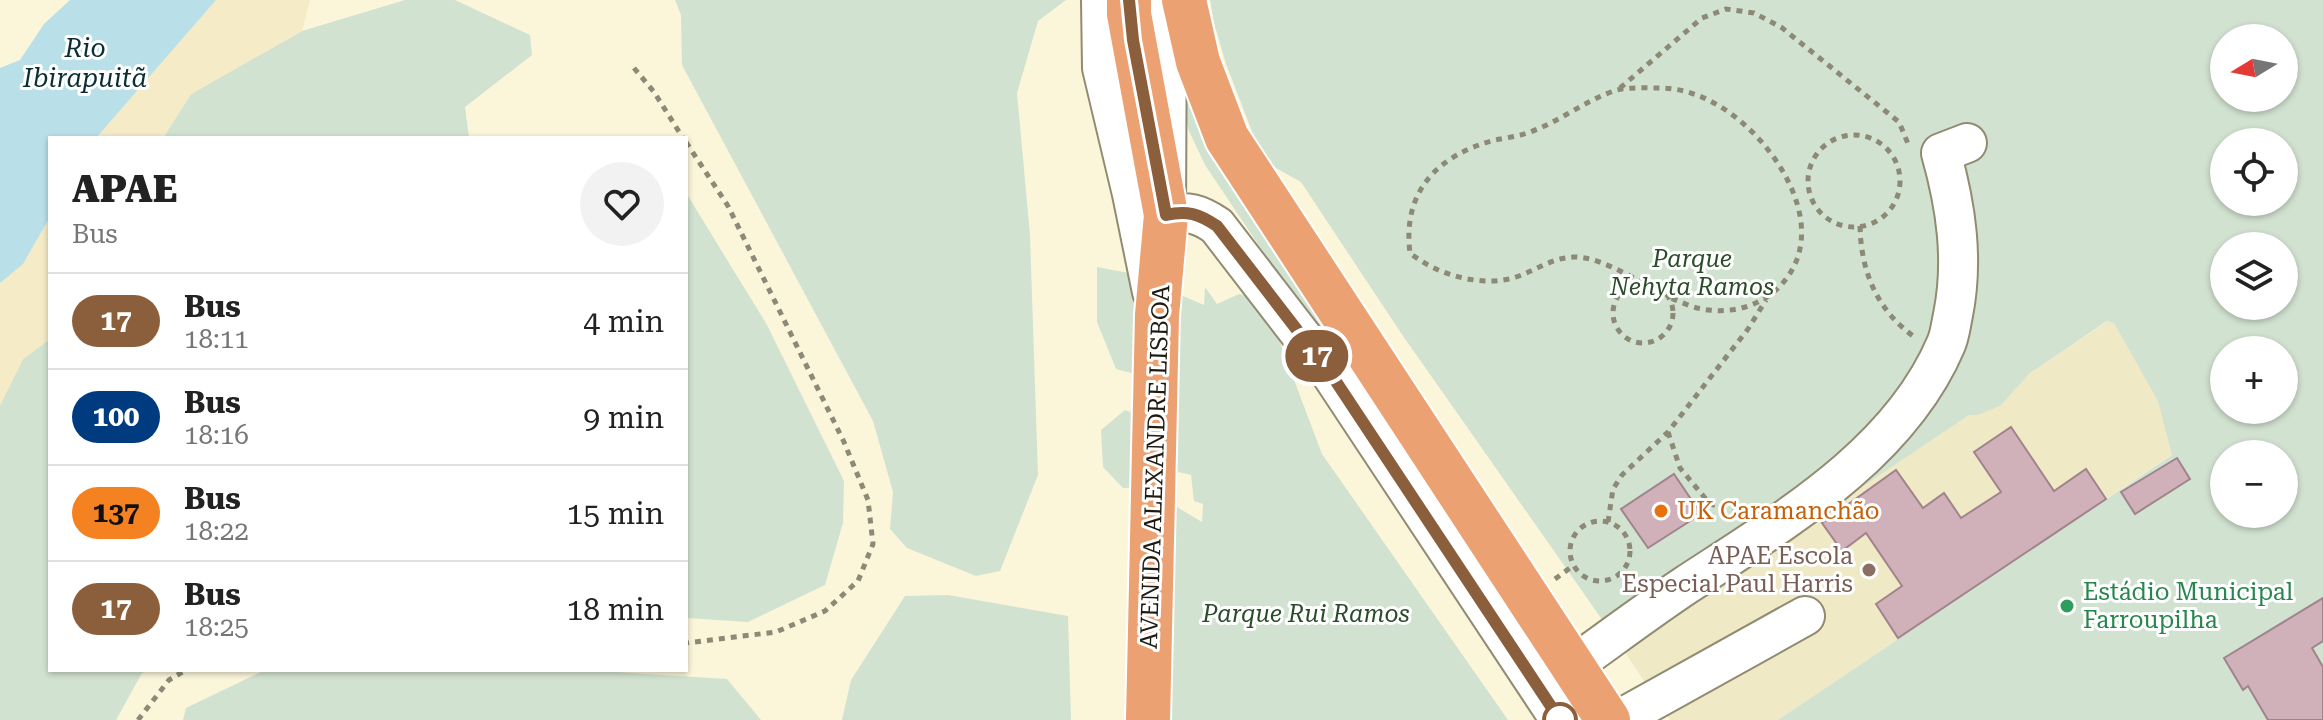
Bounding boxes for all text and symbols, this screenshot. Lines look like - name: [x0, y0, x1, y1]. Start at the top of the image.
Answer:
- north arrow: [2210, 24, 2298, 112]
- map controls: [2210, 24, 2298, 528]
- water label: Rio Ibirapuitã: [22, 33, 147, 93]
- button: locate: [2210, 128, 2298, 216]
- button: heart: [580, 162, 664, 246]
- text: APAE: [72, 167, 178, 211]
- text: Bus: [72, 219, 118, 249]
- button: layers: [2210, 232, 2298, 320]
- park label: Parque Nehyta Ramos: [1609, 245, 1774, 301]
- street label: AVENIDA ALEXANDRE LISBOA: [1135, 284, 1175, 650]
- text: Bus: [184, 289, 241, 324]
- text: 17: [100, 304, 132, 337]
- text: 4 min: [583, 304, 664, 339]
- text: 18:11: [184, 324, 249, 354]
- line badge: 17: [1281, 330, 1353, 382]
- button: +: [2210, 336, 2298, 424]
- text: 17: [1301, 339, 1333, 372]
- text: Bus: [184, 385, 241, 420]
- text: 100: [92, 400, 140, 433]
- text: 9 min: [583, 400, 664, 435]
- text: 18:16: [184, 420, 249, 450]
- button: −: [2210, 440, 2298, 528]
- text: Bus: [184, 481, 241, 516]
- text: 137: [92, 496, 140, 529]
- text: 15 min: [567, 496, 664, 531]
- place label: UK Caramanchão: [1677, 497, 1880, 525]
- marker: UK Caramanchão: [1652, 502, 1670, 520]
- text: 18:22: [184, 516, 249, 546]
- place label: APAE Escola Especial Paul Harris: [1622, 542, 1853, 598]
- marker: APAE Escola Especial Paul Harris: [1860, 561, 1878, 579]
- text: Bus: [184, 577, 241, 612]
- place label: Estádio Municipal Farroupilha: [2083, 578, 2293, 634]
- text: 17: [100, 592, 132, 625]
- text: 18 min: [567, 592, 664, 627]
- marker: Estádio Municipal Farroupilha: [2058, 597, 2076, 615]
- park label: Parque Rui Ramos: [1201, 600, 1410, 628]
- text: 18:25: [184, 612, 249, 642]
- unlabelled marker: [1543, 703, 1577, 720]

